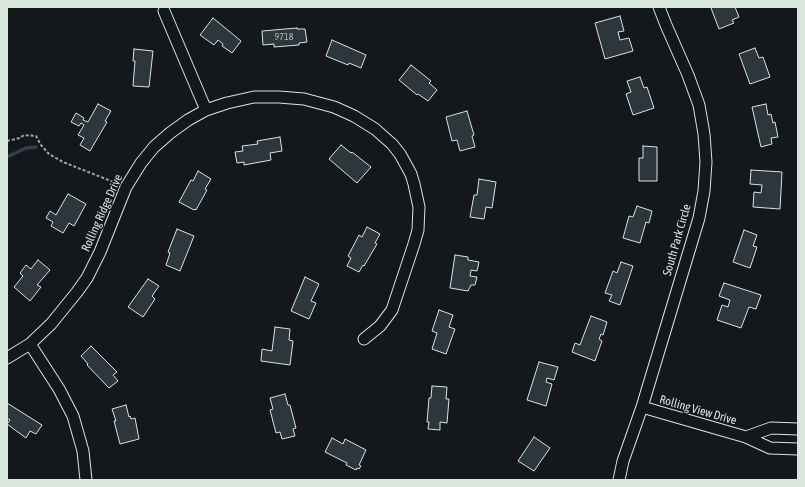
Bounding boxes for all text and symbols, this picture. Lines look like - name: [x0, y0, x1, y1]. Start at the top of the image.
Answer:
- house number: 9718: [275, 31, 293, 43]
- street label: Rolling Ridge Drive: [79, 172, 125, 254]
- street label: South Park Circle: [660, 203, 694, 277]
- street label: Rolling View Drive: [658, 392, 738, 428]

